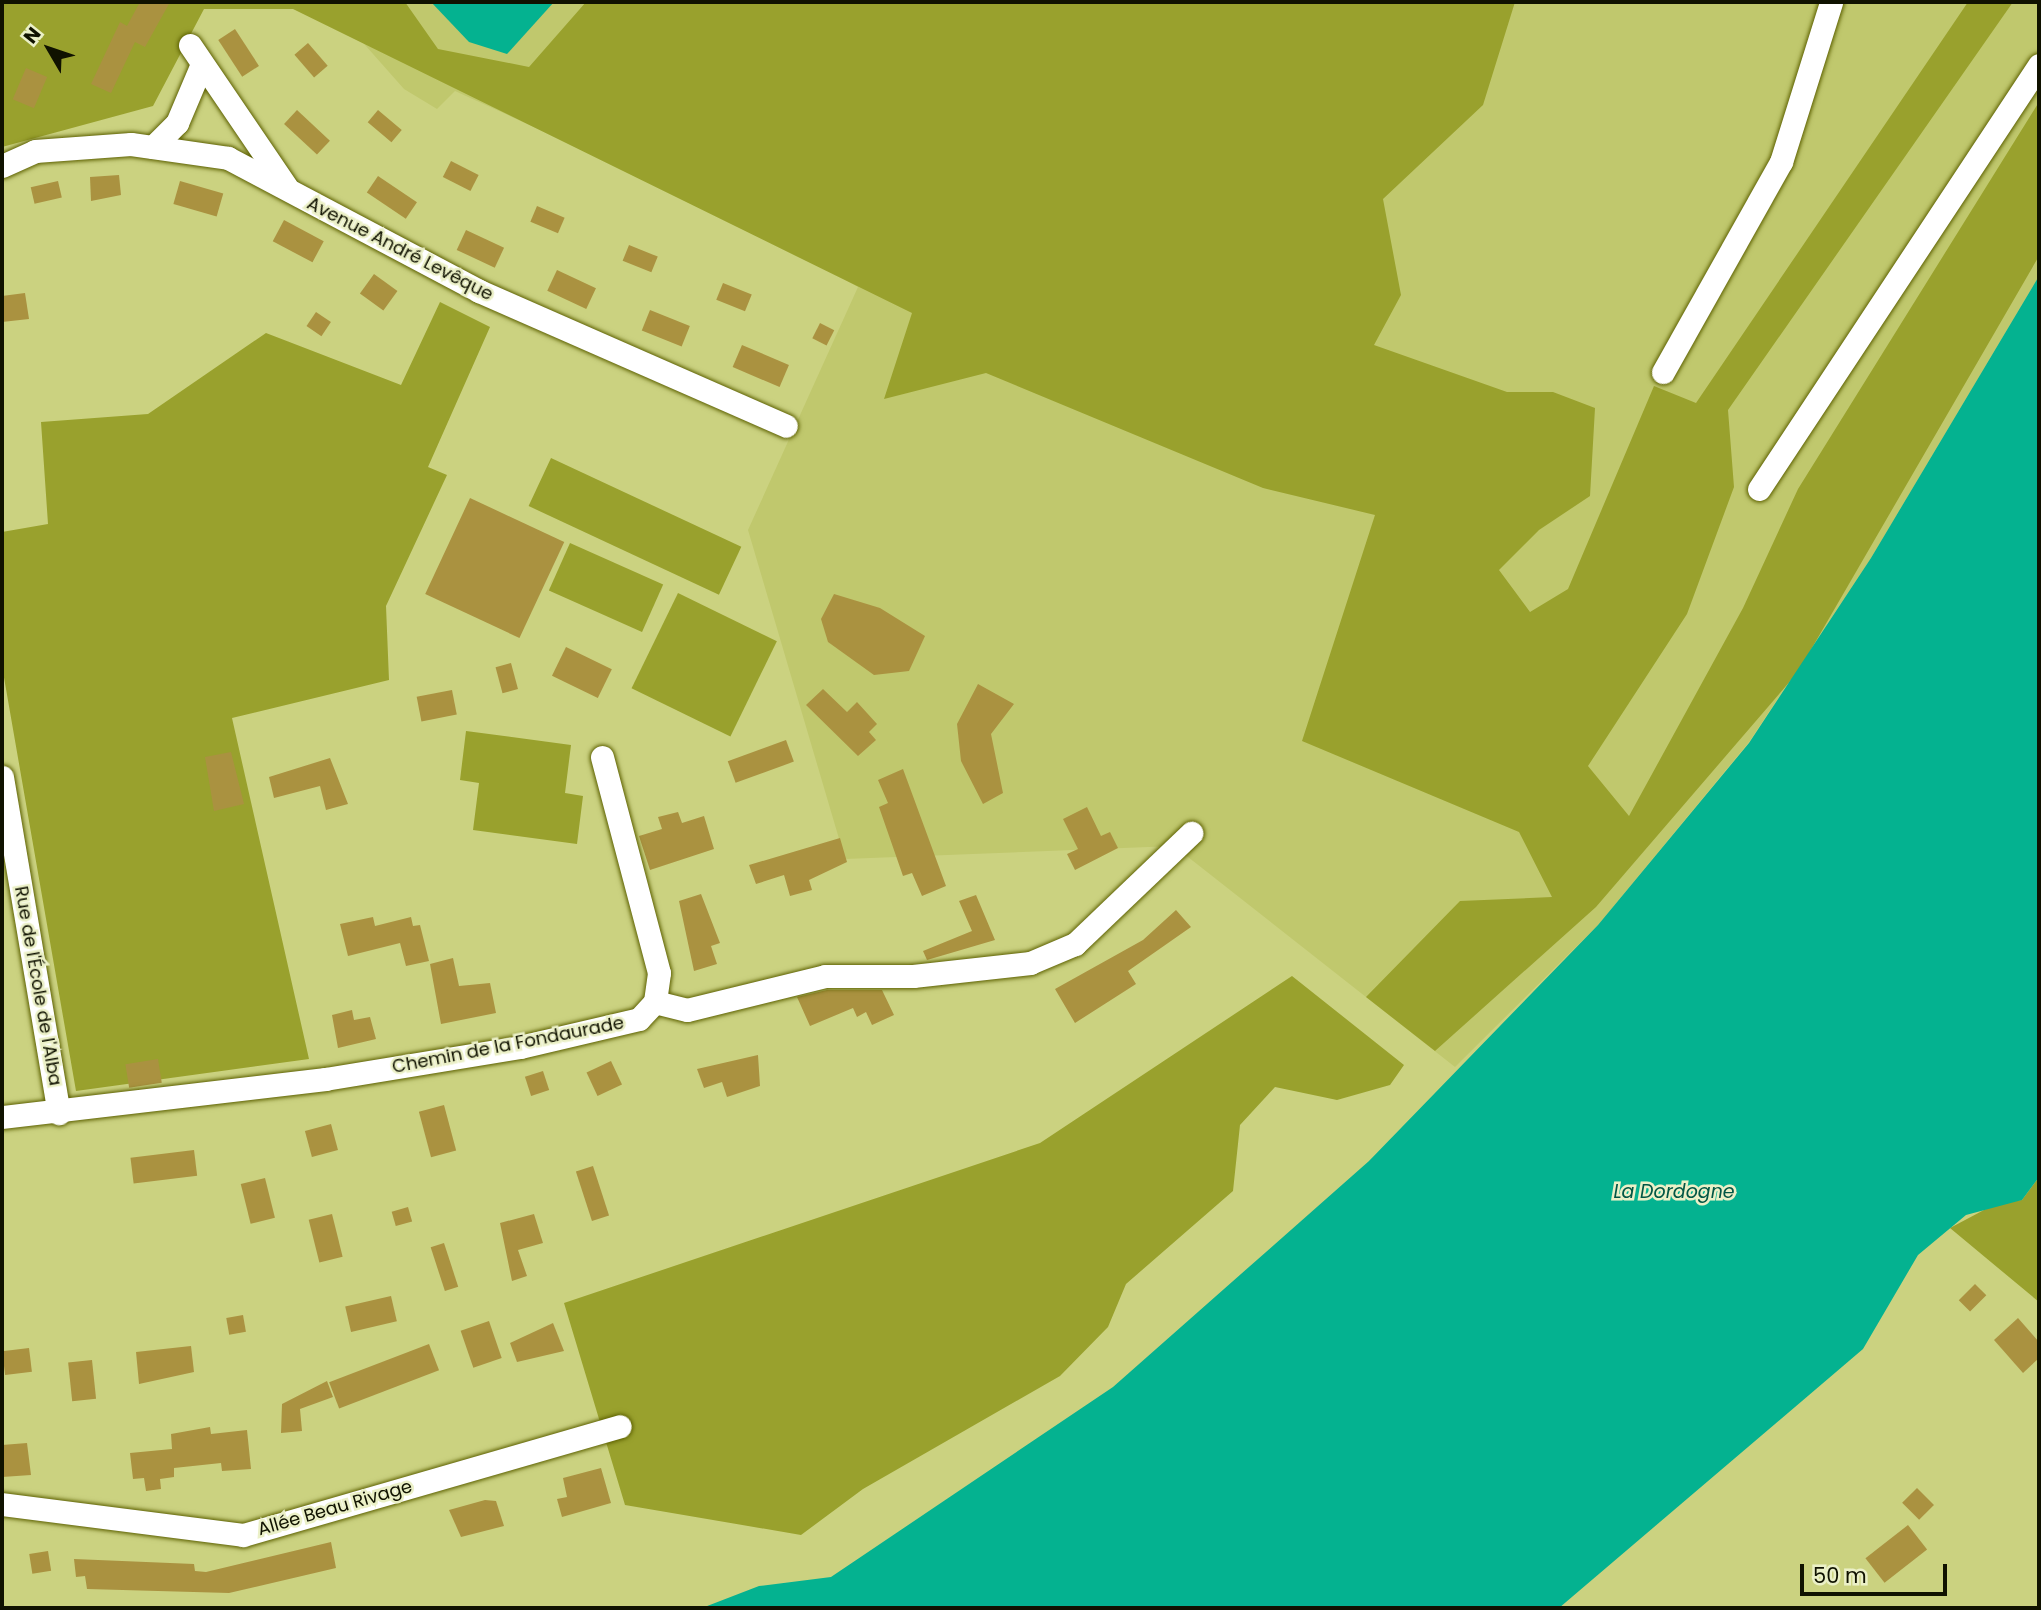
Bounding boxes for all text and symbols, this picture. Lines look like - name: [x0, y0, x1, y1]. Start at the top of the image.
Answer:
- north arrow: [14, 14, 84, 84]
- text: N: [17, 21, 47, 50]
- street label: Avenue André Levêque: [303, 193, 497, 305]
- street label: Rue de l'École de l'Alba: [10, 885, 66, 1087]
- street label: Chemin de la Fondaurade: [390, 1012, 626, 1078]
- water label: La Dordogne: [1613, 1181, 1735, 1203]
- street label: Allée Beau Rivage: [255, 1476, 415, 1540]
- scale bar: [1803, 1550, 1950, 1594]
- text: 50 m: [1813, 1561, 1867, 1590]

